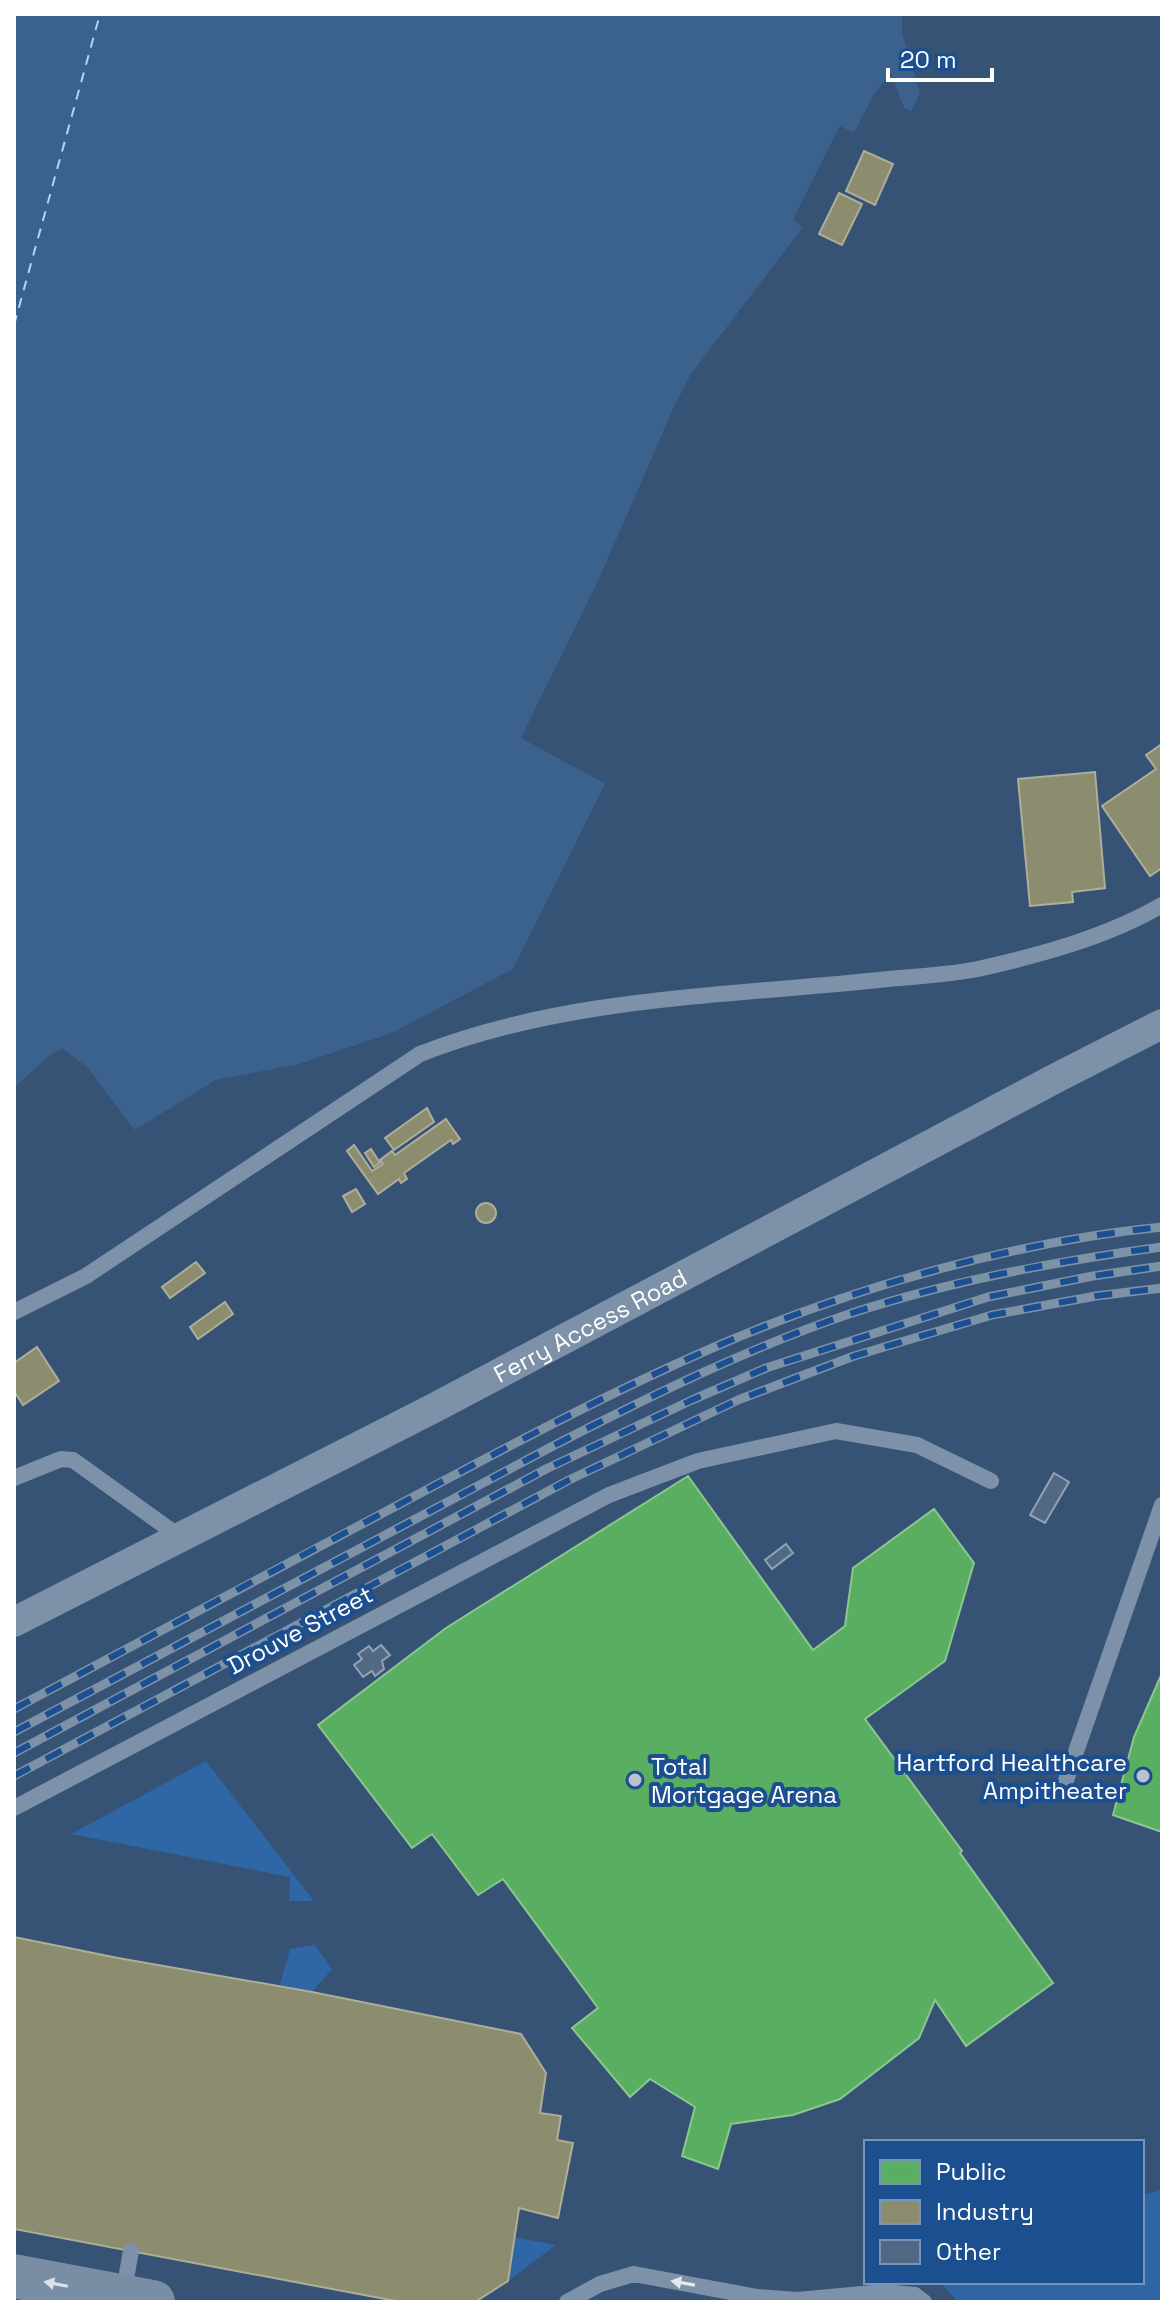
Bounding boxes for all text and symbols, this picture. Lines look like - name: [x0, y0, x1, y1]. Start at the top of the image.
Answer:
- scale bar: [888, 32, 992, 82]
- text: 20 m: [900, 44, 957, 75]
- street label: Ferry Access Road: [488, 1261, 692, 1389]
- street label: Drouve Street: [222, 1579, 378, 1681]
- place label: Hartford Healthcare Ampitheater: [897, 1747, 1127, 1806]
- place label: Total Mortgage Arena: [651, 1751, 837, 1810]
- marker: Hartford Healthcare Ampitheater: [1134, 1767, 1152, 1785]
- marker: Total Mortgage Arena: [626, 1771, 644, 1789]
- legend: [864, 2140, 1144, 2284]
- text: Public: [936, 2156, 1007, 2187]
- text: Industry: [936, 2196, 1034, 2227]
- text: Other: [936, 2236, 1001, 2267]
- one-way arrow: [43, 2277, 68, 2289]
- one-way arrow: [670, 2277, 695, 2289]

